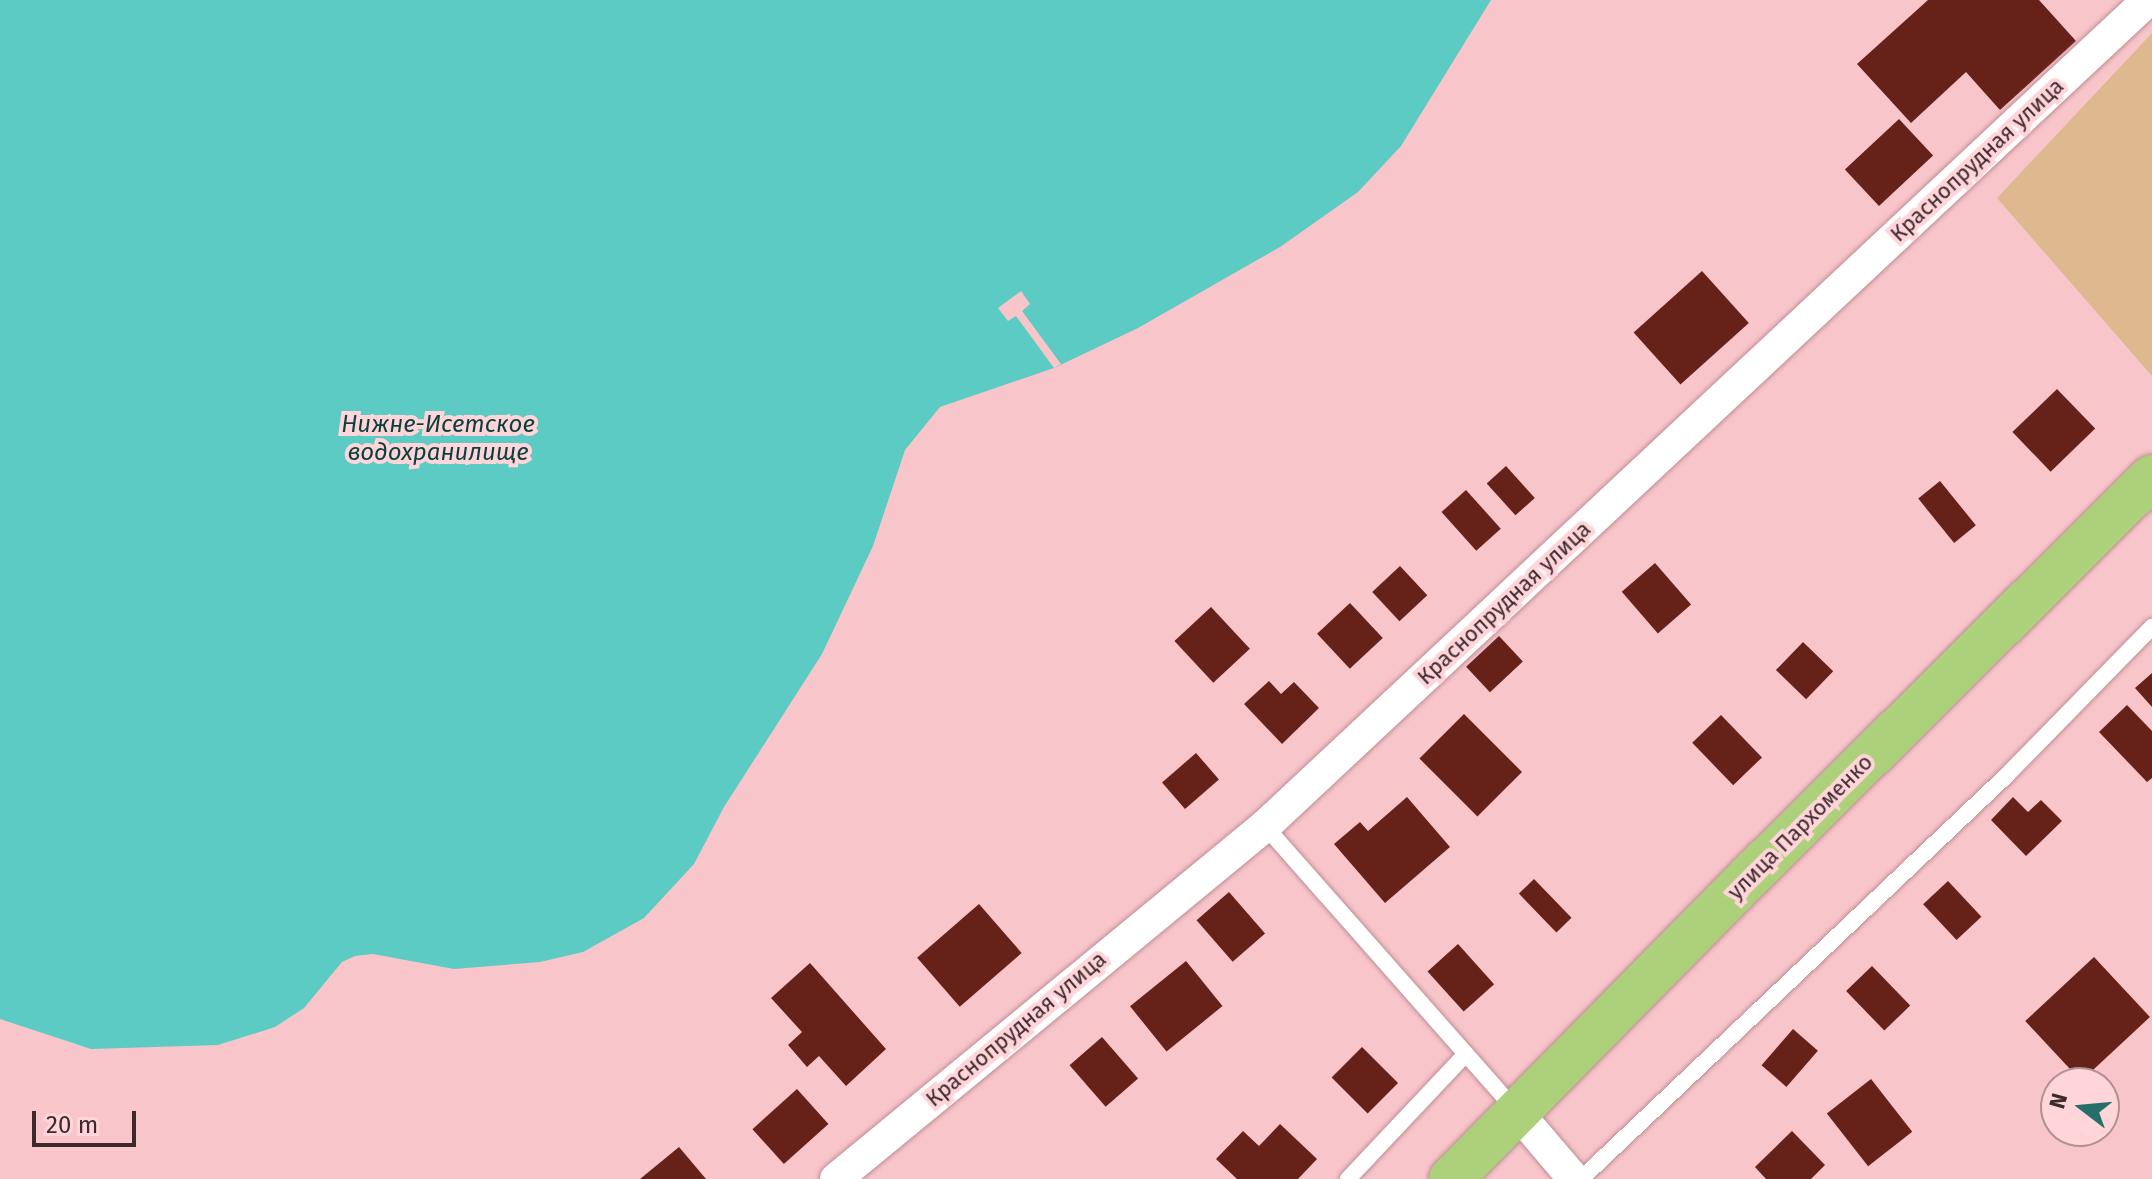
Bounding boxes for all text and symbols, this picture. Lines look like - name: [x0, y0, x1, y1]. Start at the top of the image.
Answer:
- street label: Краснопрудная улица: [1885, 73, 2069, 247]
- water label: Нижне-Исетское водохранилище: [341, 411, 535, 467]
- street label: Краснопрудная улица: [1412, 516, 1596, 690]
- street label: улица Пархоменко: [1722, 749, 1878, 905]
- street label: Краснопрудная улица: [920, 946, 1112, 1112]
- north arrow: [2040, 1067, 2120, 1147]
- text: N: [2043, 1090, 2073, 1112]
- scale bar: [36, 1095, 140, 1145]
- text: 20 m: [46, 1111, 98, 1139]

